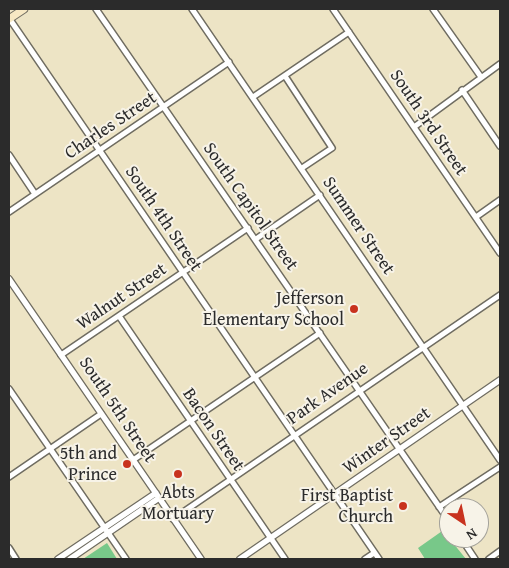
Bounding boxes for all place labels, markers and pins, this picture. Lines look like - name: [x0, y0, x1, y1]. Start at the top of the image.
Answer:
- place label: Jefferson Elementary School: [203, 288, 344, 330]
- marker: Jefferson Elementary School: [348, 303, 360, 315]
- place label: 5th and Prince: [60, 443, 117, 486]
- marker: 5th and Prince: [121, 458, 133, 470]
- marker: Abts Mortuary: [172, 468, 184, 480]
- place label: Abts Mortuary: [142, 482, 214, 524]
- place label: First Baptist Church: [301, 485, 393, 528]
- marker: First Baptist Church: [397, 500, 409, 512]

